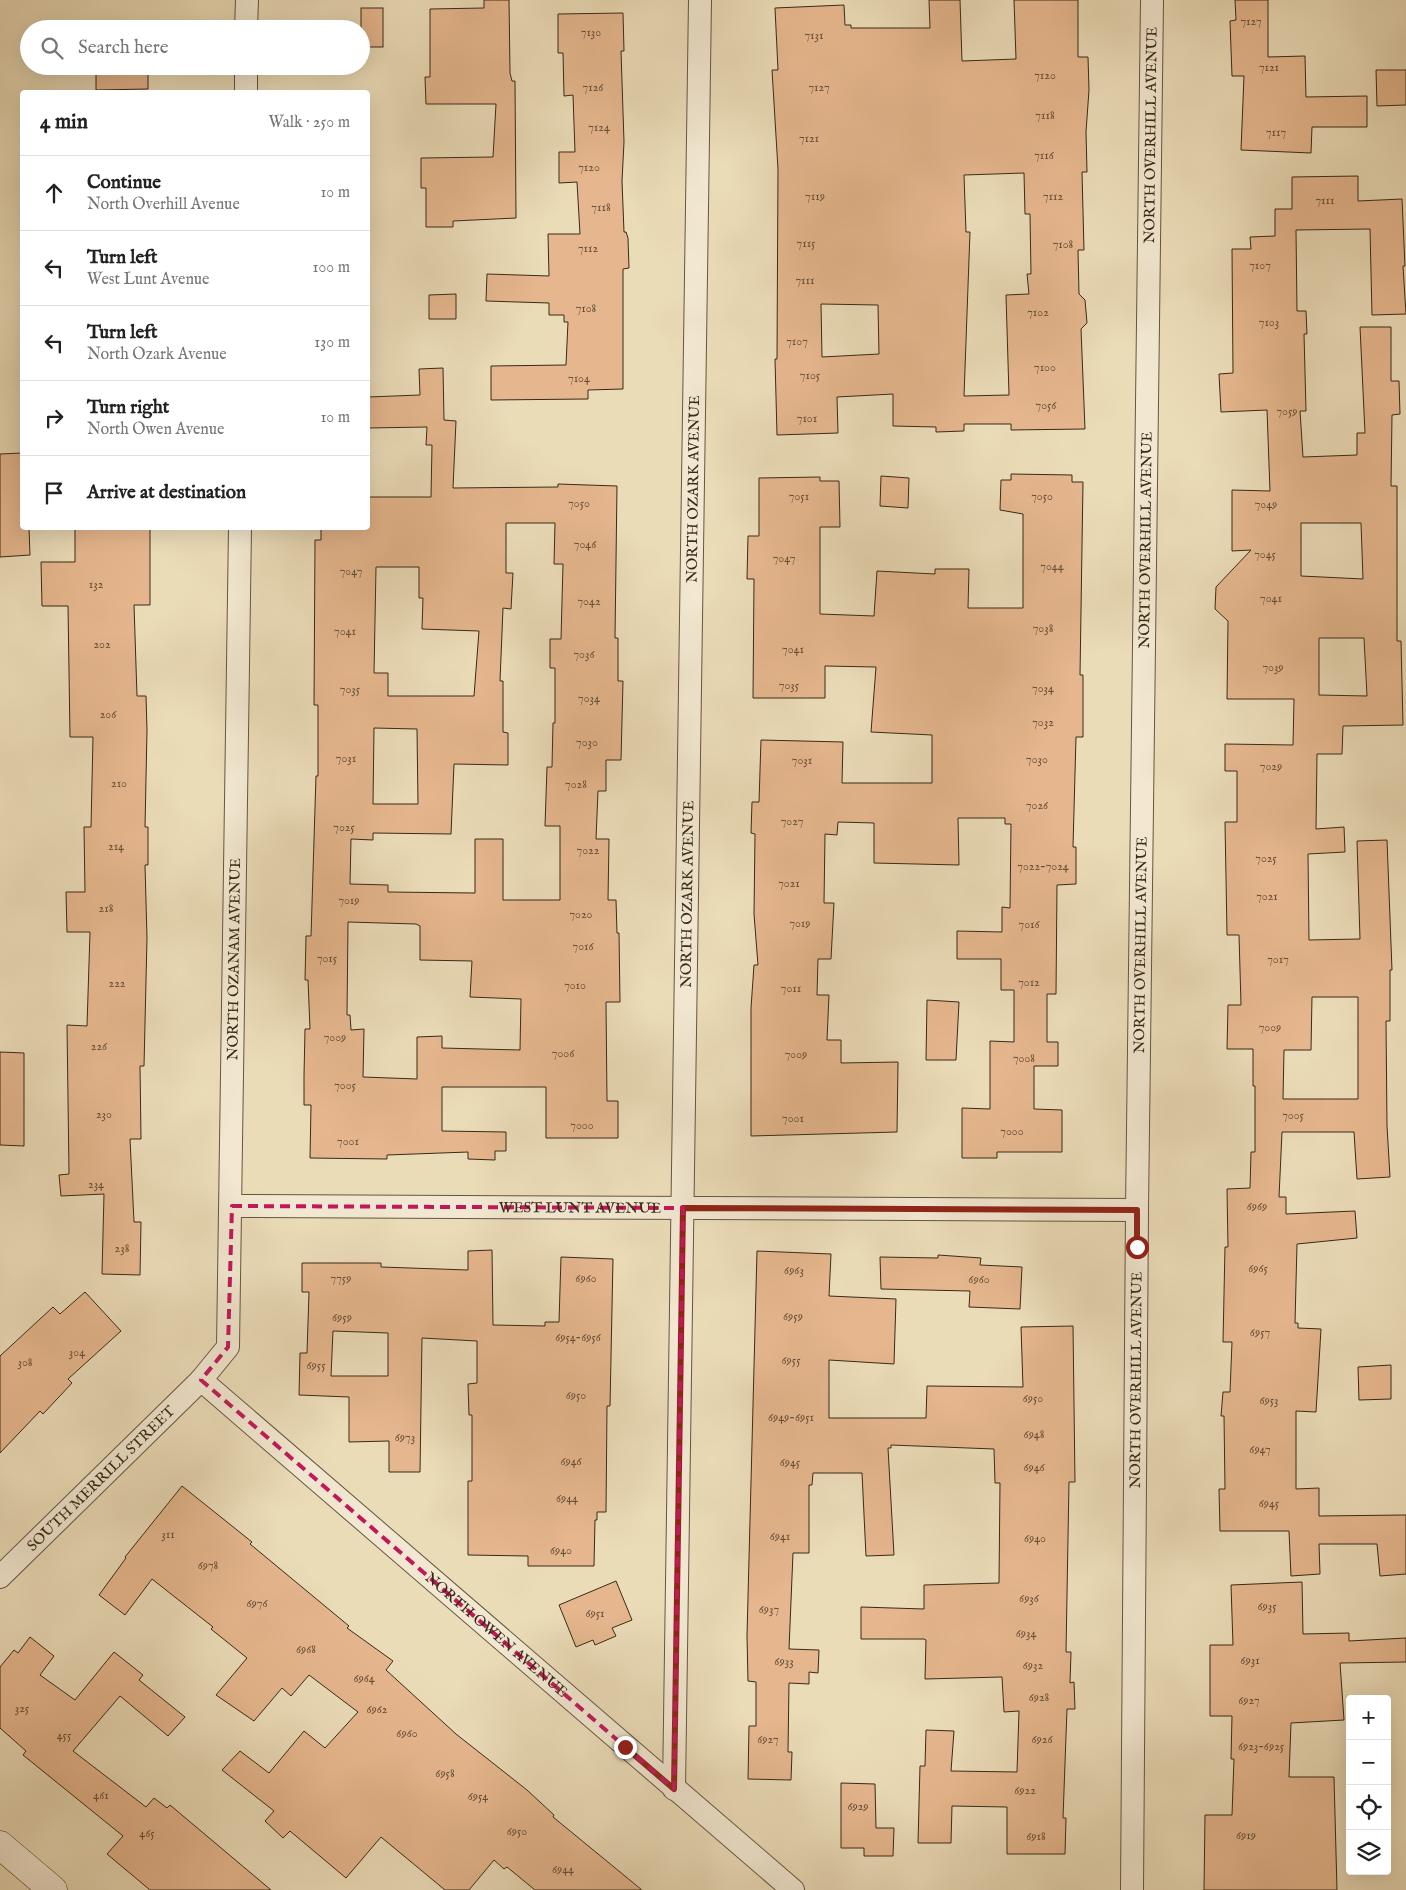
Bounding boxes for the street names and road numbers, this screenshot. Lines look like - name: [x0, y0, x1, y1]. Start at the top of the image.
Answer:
- street label: NORTH OVERHILL AVENUE: [1139, 27, 1161, 244]
- street label: NORTH OZARK AVENUE: [682, 395, 704, 583]
- street label: NORTH OVERHILL AVENUE: [1134, 432, 1156, 649]
- street label: NORTH OZARK AVENUE: [676, 800, 698, 988]
- street label: NORTH OVERHILL AVENUE: [1129, 836, 1151, 1054]
- street label: NORTH OZANAM AVENUE: [223, 858, 245, 1060]
- street label: WEST LUNT AVENUE: [499, 1198, 661, 1217]
- street label: NORTH OVERHILL AVENUE: [1125, 1271, 1146, 1489]
- street label: SOUTH MERRILL STREET: [23, 1401, 179, 1555]
- street label: NORTH OWEN AVENUE: [421, 1568, 572, 1701]

